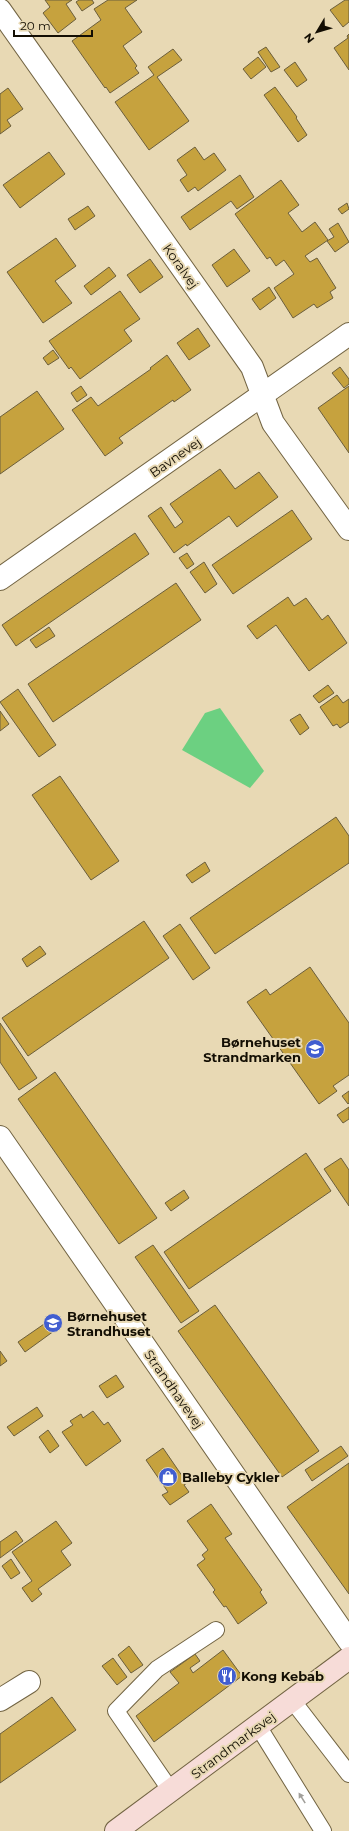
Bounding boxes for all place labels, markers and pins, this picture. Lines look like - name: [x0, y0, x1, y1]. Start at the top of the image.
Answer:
- place label: Børnehuset Strandmarken: [203, 1034, 301, 1065]
- school or university icon: Børnehuset Strandmarken: [304, 1038, 326, 1060]
- place label: Børnehuset Strandhuset: [67, 1308, 151, 1339]
- school or university icon: Børnehuset Strandhuset: [42, 1312, 64, 1334]
- shop icon: Balleby Cykler: [157, 1466, 179, 1488]
- place label: Balleby Cykler: [182, 1469, 280, 1485]
- restaurant icon: Kong Kebab: [216, 1665, 238, 1687]
- place label: Kong Kebab: [241, 1668, 324, 1684]

